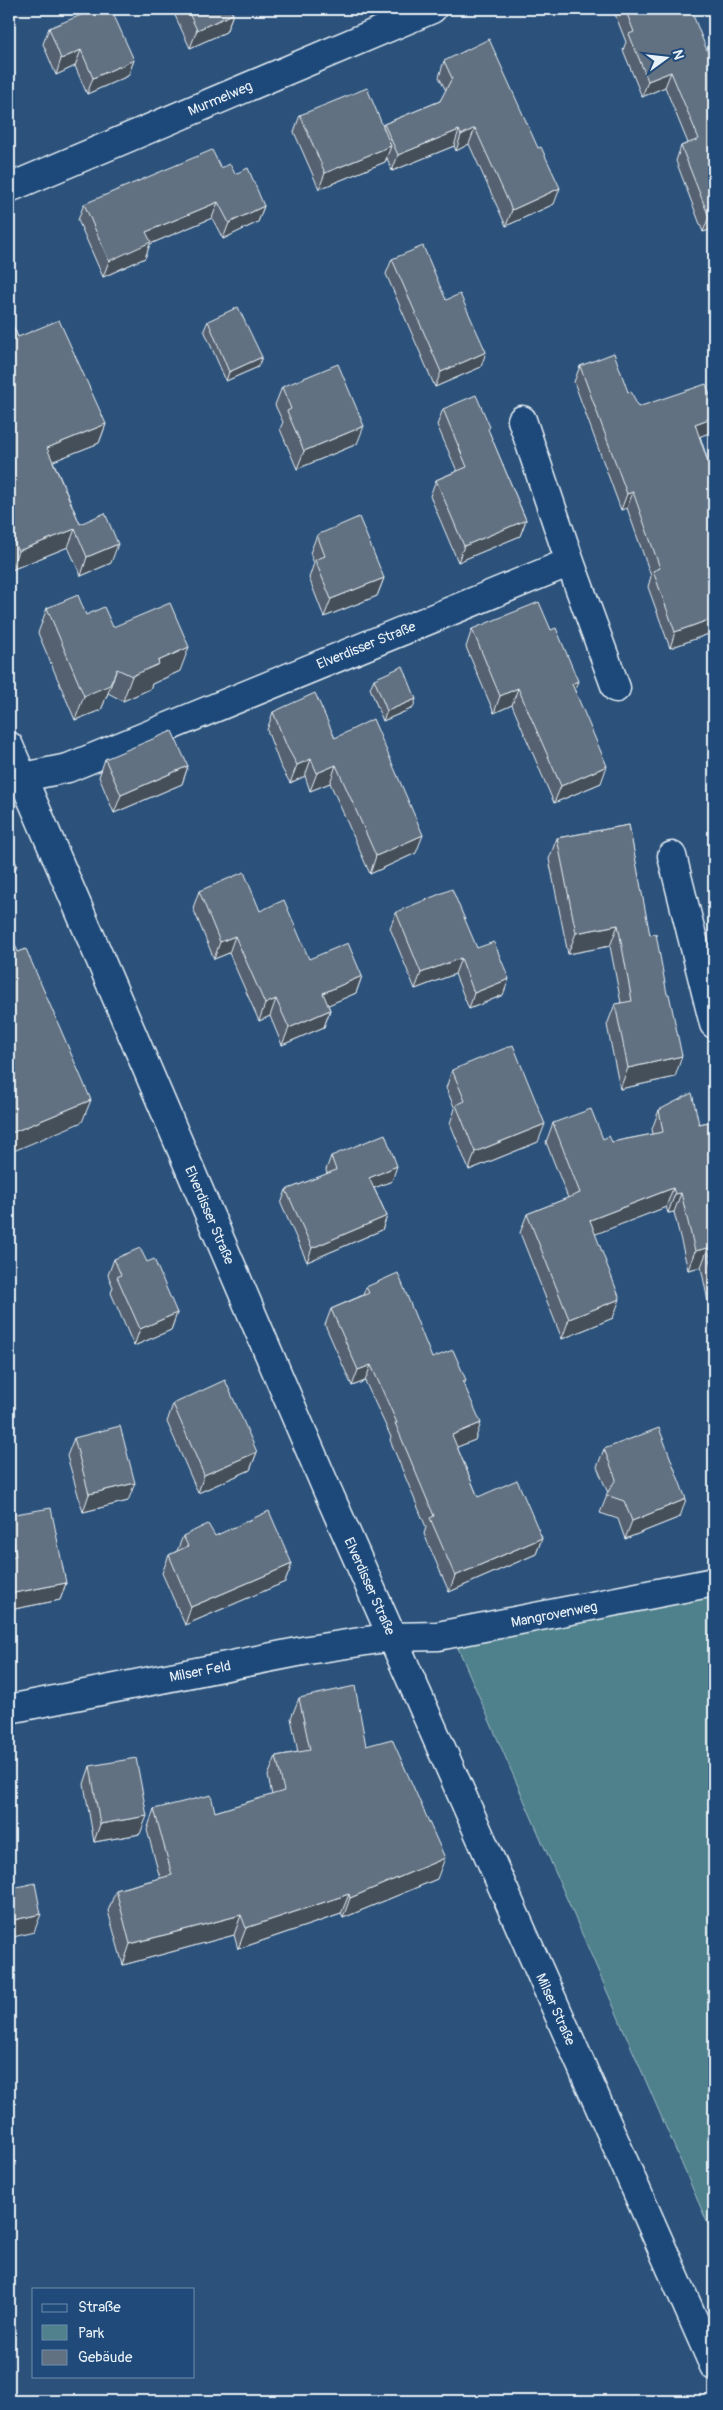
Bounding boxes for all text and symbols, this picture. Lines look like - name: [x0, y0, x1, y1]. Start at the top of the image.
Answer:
- north arrow: [640, 32, 690, 82]
- text: N: [669, 48, 688, 62]
- street label: Murmelweg: [185, 77, 255, 120]
- street label: Elverdisser Straße: [314, 618, 418, 673]
- street label: Elverdisser Straße: [181, 1163, 238, 1267]
- street label: Elverdisser Straße: [340, 1535, 399, 1638]
- street label: Mangrovenweg: [509, 1598, 599, 1631]
- street label: Milser Feld: [168, 1657, 232, 1686]
- street label: Milser Straße: [532, 1971, 579, 2048]
- legend: [32, 2288, 195, 2378]
- text: Straße: [78, 2298, 121, 2317]
- text: Park: [78, 2324, 105, 2343]
- text: Gebäude: [78, 2348, 133, 2367]

